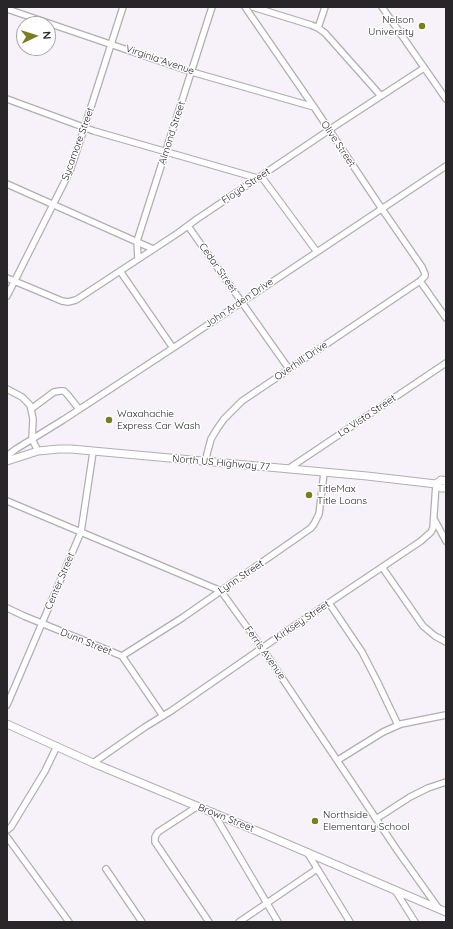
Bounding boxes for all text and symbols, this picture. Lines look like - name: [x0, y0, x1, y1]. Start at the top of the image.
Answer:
- place label: Nelson University: [368, 14, 414, 38]
- north arrow: [16, 16, 56, 56]
- marker: Nelson University: [417, 21, 427, 31]
- text: N: [40, 31, 54, 40]
- street label: Virginia Avenue: [124, 43, 196, 77]
- street label: Almond Street: [156, 100, 188, 166]
- street label: Sycamore Street: [59, 106, 97, 182]
- street label: Olive Street: [318, 119, 358, 169]
- street label: Floyd Street: [220, 165, 272, 207]
- street label: Cedar Street: [196, 241, 240, 295]
- street label: John Arden Drive: [202, 276, 276, 330]
- street label: Overhill Drive: [272, 339, 330, 383]
- street label: La Vista Street: [336, 392, 398, 440]
- place label: Waxahachie Express Car Wash: [117, 408, 200, 432]
- marker: Waxahachie Express Car Wash: [104, 415, 114, 425]
- street label: North US Highway 77: [172, 453, 270, 473]
- place label: TitleMax Title Loans: [317, 483, 367, 506]
- marker: TitleMax Title Loans: [304, 490, 314, 500]
- street label: Center Street: [43, 551, 77, 611]
- street label: Lynn Street: [216, 557, 266, 597]
- street label: Kirksey Street: [272, 598, 332, 644]
- street label: Ferris Avenue: [242, 624, 288, 682]
- street label: Dunn Street: [58, 626, 114, 658]
- street label: Brown Street: [196, 801, 256, 835]
- place label: Northside Elementary School: [323, 809, 410, 832]
- marker: Northside Elementary School: [310, 816, 320, 826]

